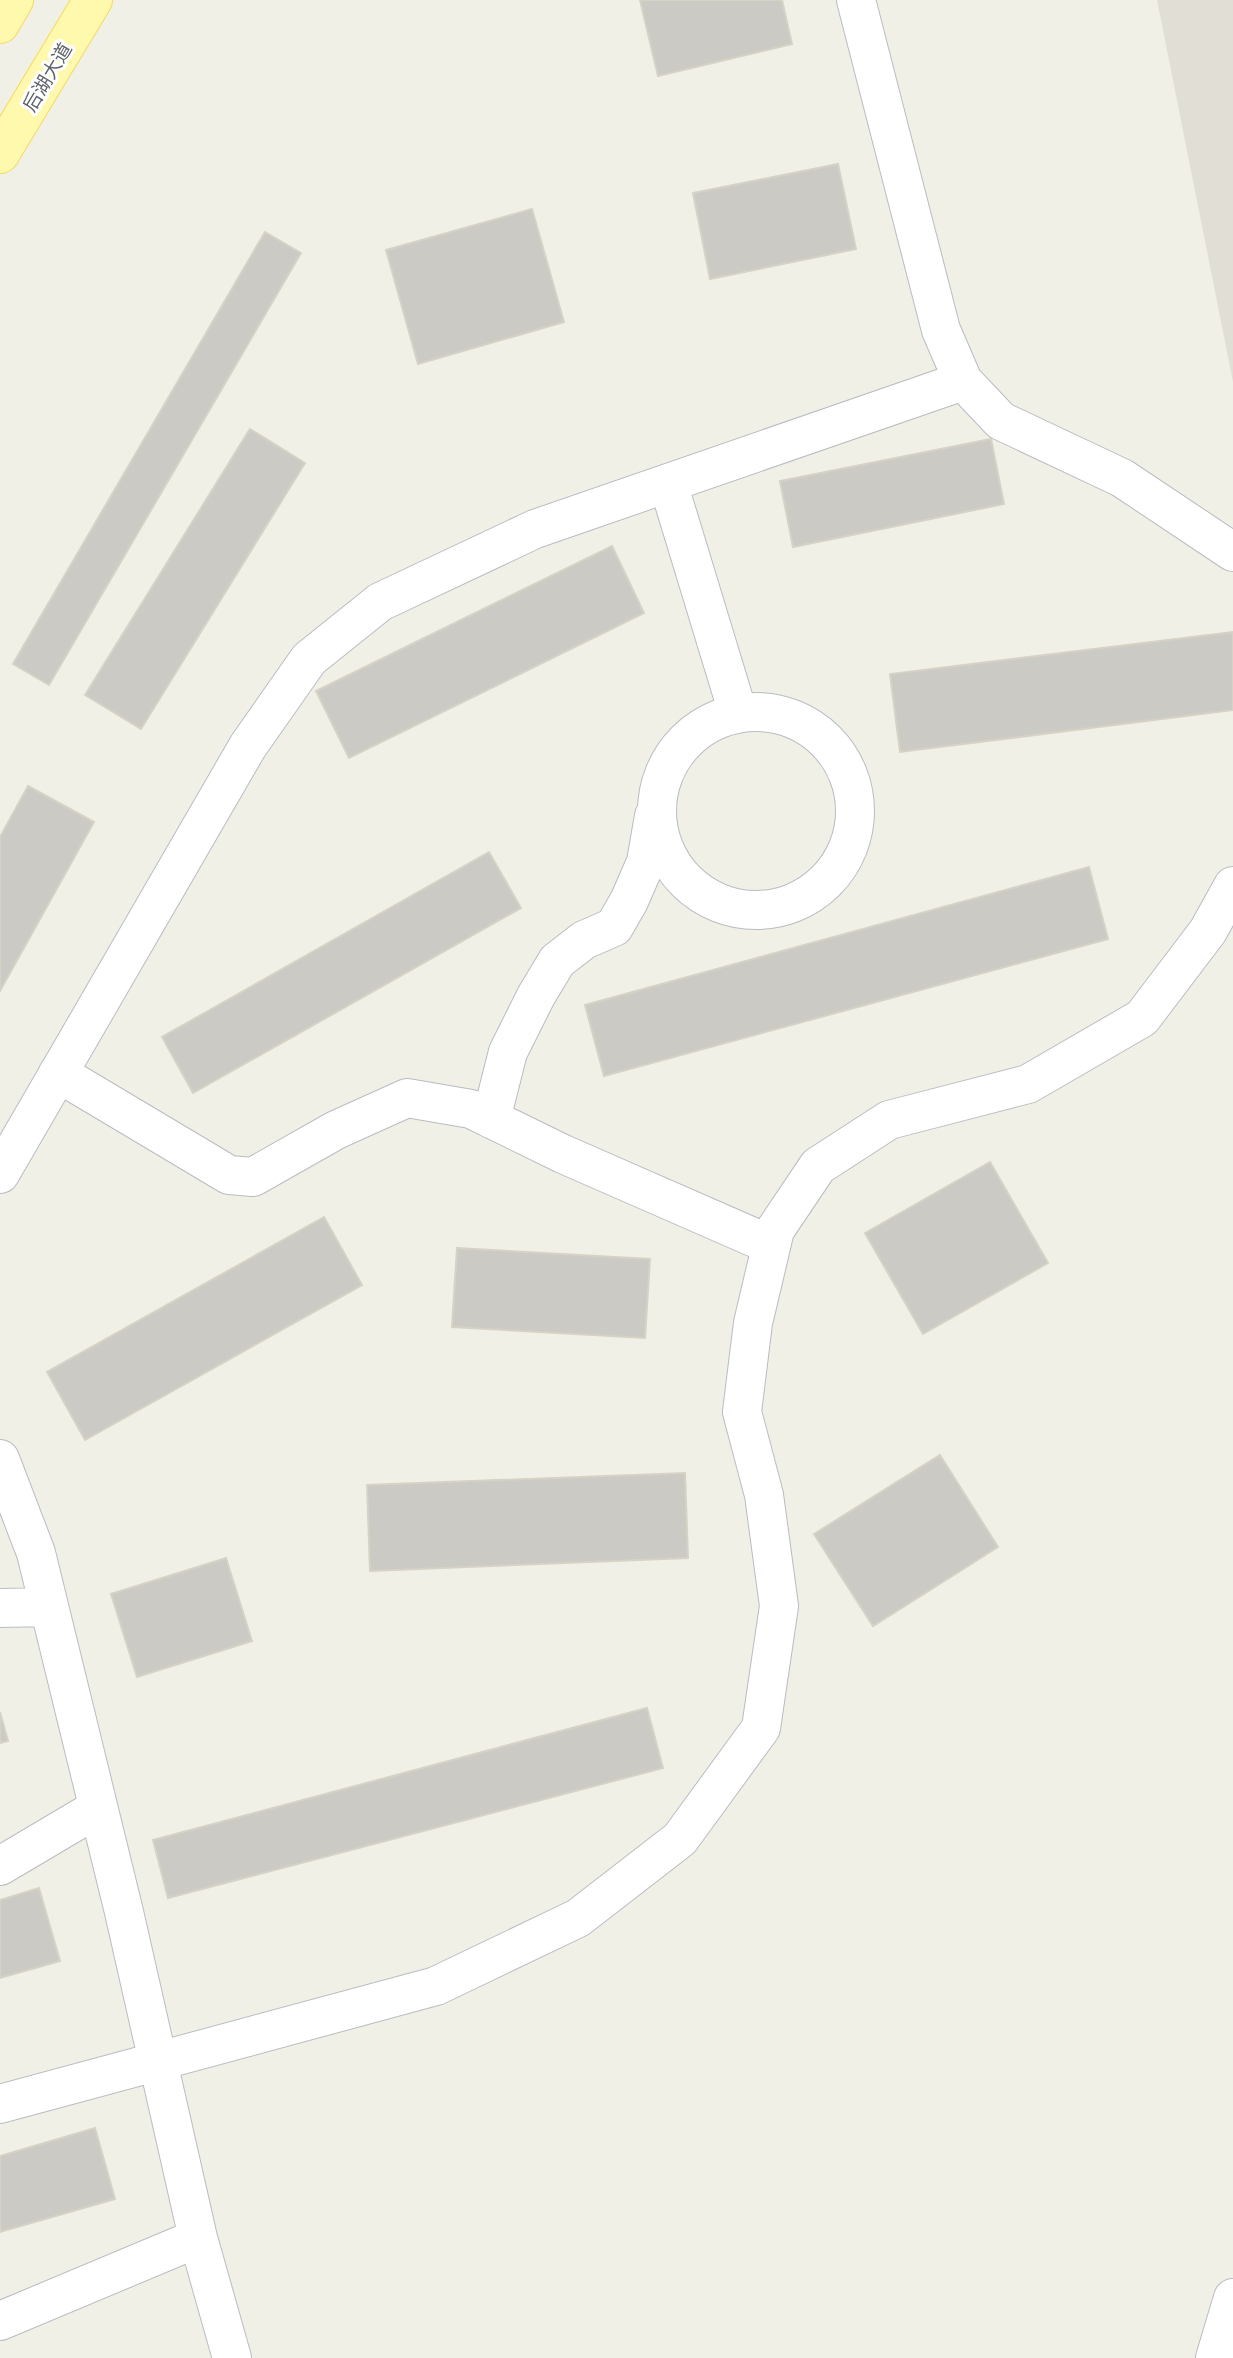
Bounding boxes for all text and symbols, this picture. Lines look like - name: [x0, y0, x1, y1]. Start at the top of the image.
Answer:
- street label: 后湖大道: [18, 39, 78, 116]

